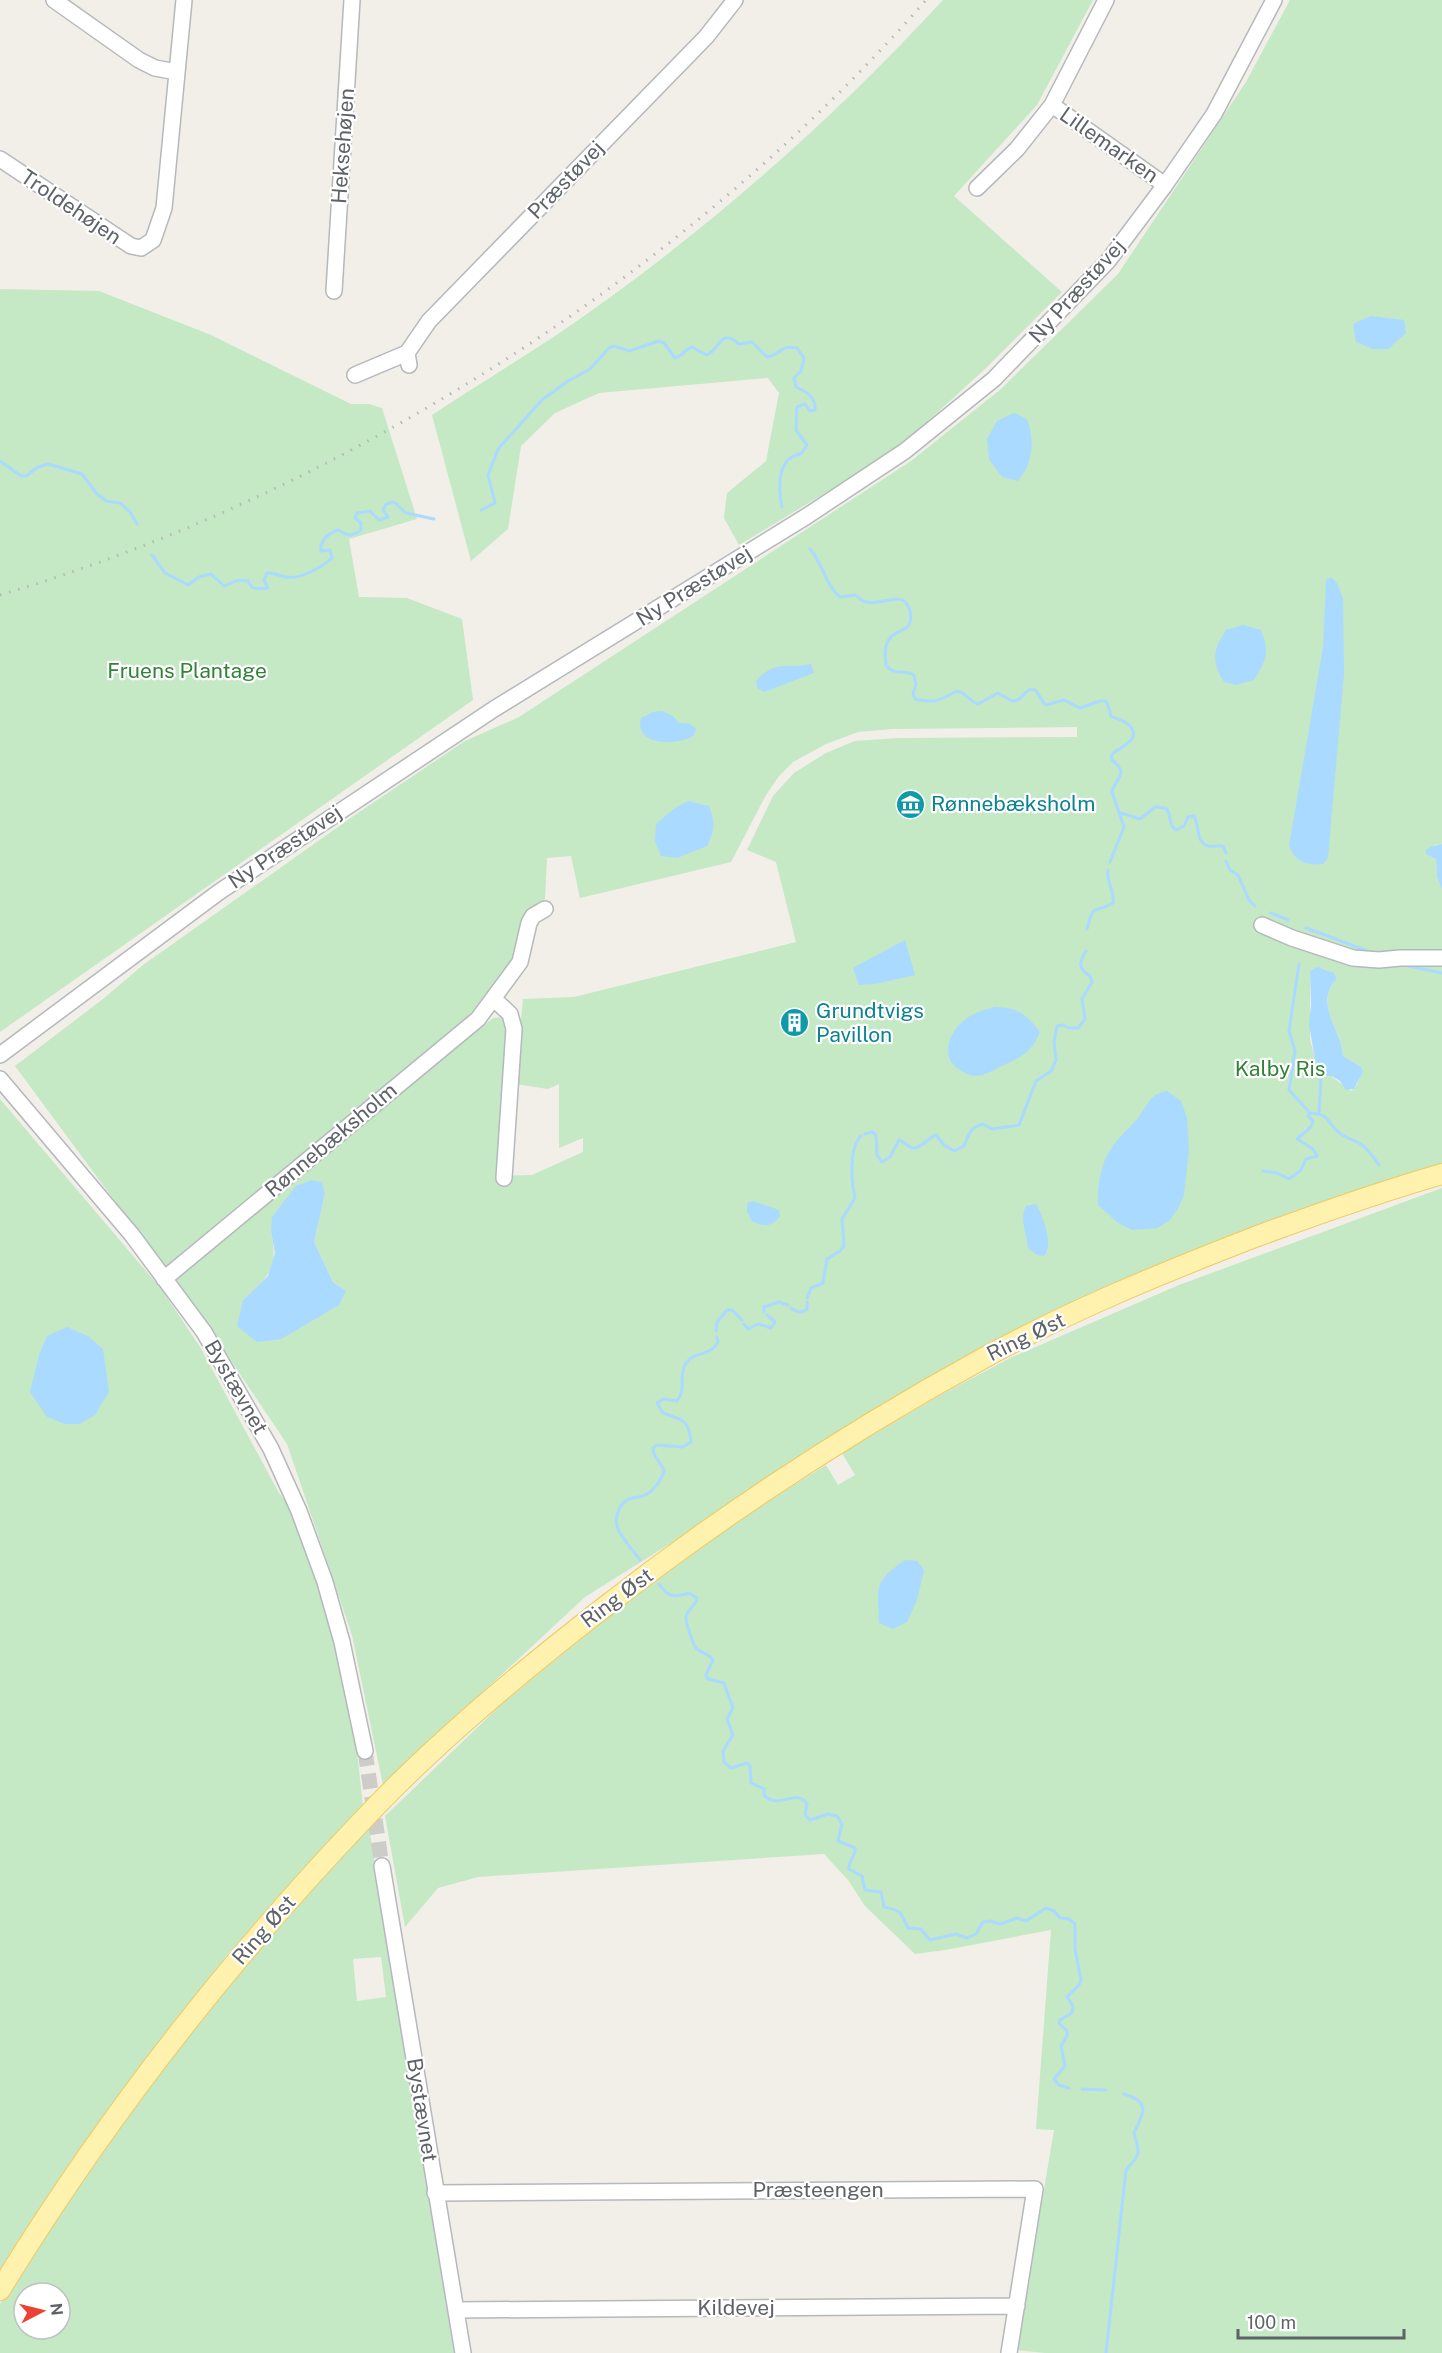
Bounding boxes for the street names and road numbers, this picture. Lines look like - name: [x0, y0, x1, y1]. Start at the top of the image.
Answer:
- street label: Heksehøjen: [326, 87, 359, 205]
- street label: Lillemarken: [1055, 102, 1163, 188]
- street label: Præstøvej: [522, 135, 609, 224]
- street label: Troldehøjen: [16, 164, 126, 249]
- street label: Ny Præstøvej: [1023, 234, 1130, 348]
- street label: Ny Præstøvej: [631, 540, 756, 631]
- street label: Ny Præstøvej: [223, 800, 346, 894]
- street label: Rønnebæksholm: [260, 1077, 402, 1202]
- street label: Ring Øst: [983, 1307, 1069, 1366]
- street label: Bystævnet: [199, 1335, 273, 1438]
- street label: Ring Øst: [576, 1562, 658, 1633]
- street label: Ring Øst: [227, 1890, 301, 1970]
- street label: Bystævnet: [402, 2056, 443, 2164]
- street label: Præsteengen: [752, 2177, 884, 2202]
- street label: Kildevej: [697, 2295, 775, 2320]

